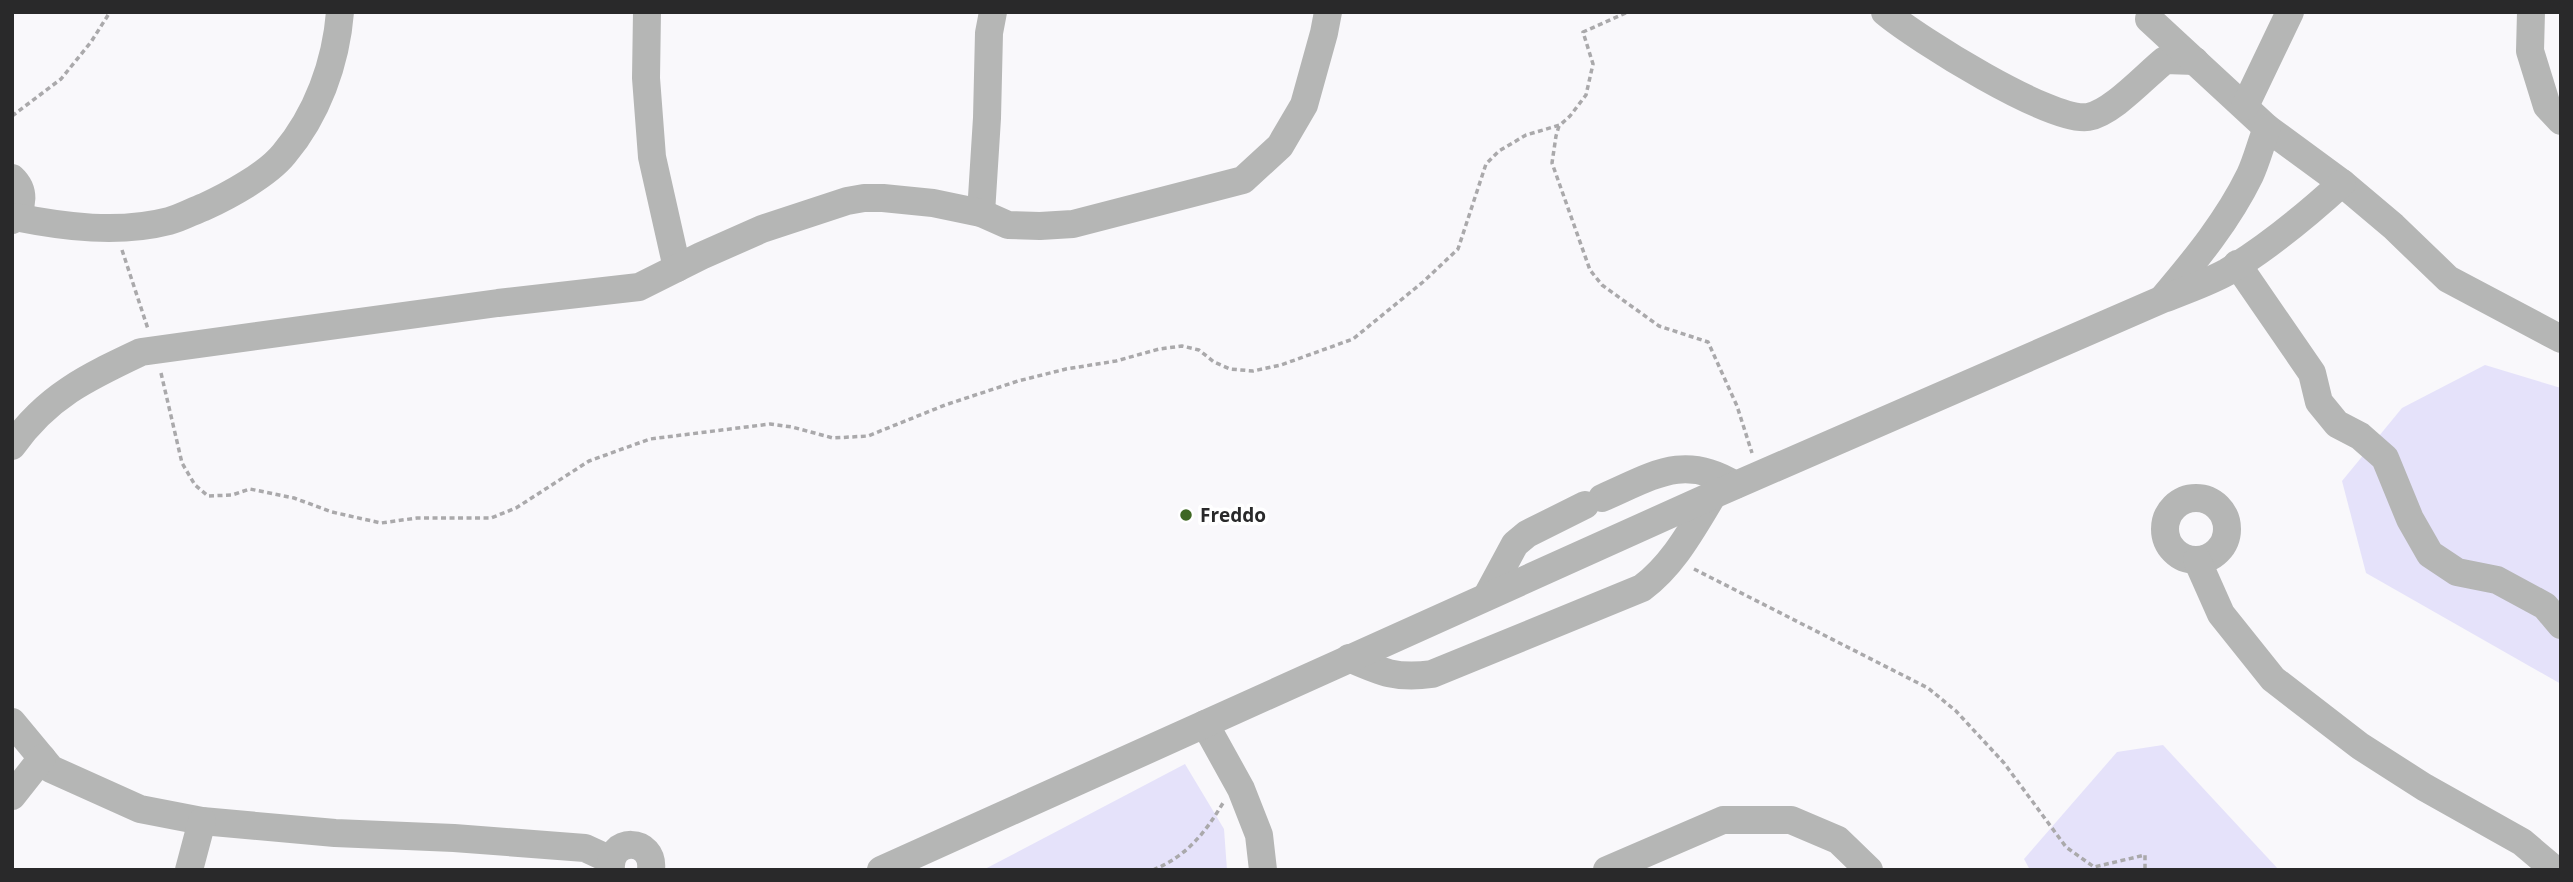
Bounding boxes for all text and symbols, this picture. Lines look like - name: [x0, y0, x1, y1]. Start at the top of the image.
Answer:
- place label: Freddo: [1200, 502, 1266, 528]
- marker: Freddo: [1178, 507, 1194, 523]

